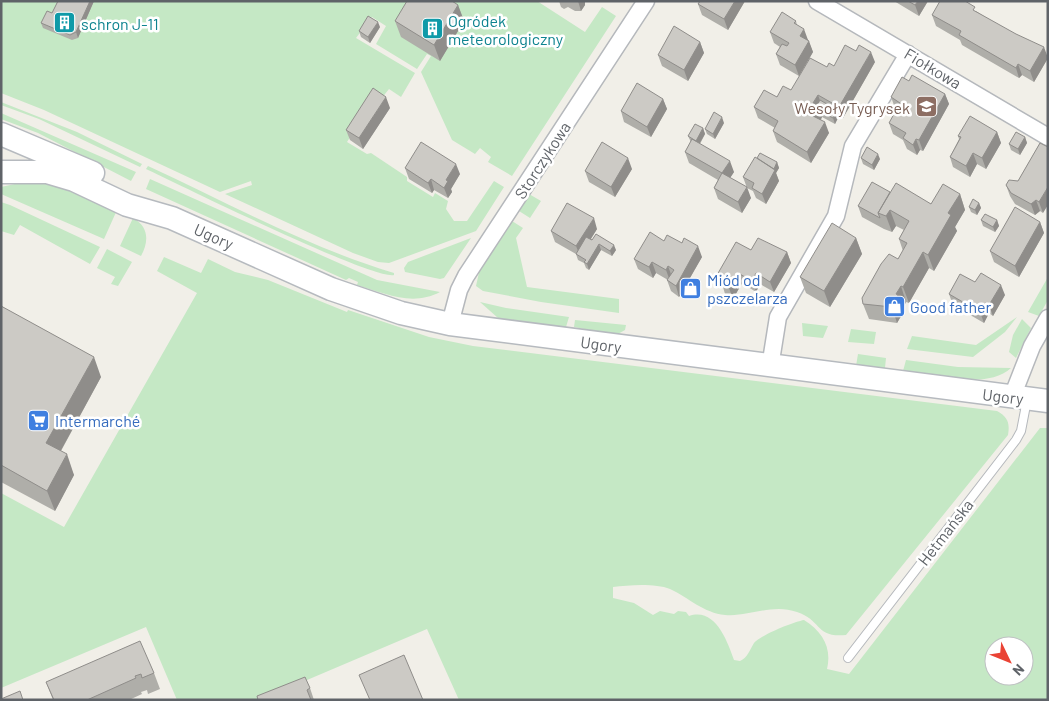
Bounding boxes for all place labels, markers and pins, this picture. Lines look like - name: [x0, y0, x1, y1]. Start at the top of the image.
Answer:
- building icon: schron J-11: [53, 11, 77, 35]
- place label: Ogródek meteorologiczny: [448, 11, 564, 48]
- place label: schron J-11: [81, 14, 159, 33]
- building icon: Ogródek meteorologiczny: [420, 17, 444, 41]
- school or university icon: Wesoły Tygrysek: [914, 95, 938, 119]
- place label: Wesoły Tygrysek: [794, 98, 910, 117]
- place label: Miód od pszczelarza: [707, 270, 788, 307]
- shop icon: Miód od pszczelarza: [679, 276, 703, 300]
- shop icon: Good father: [882, 294, 906, 318]
- place label: Good father: [910, 297, 992, 316]
- supermarket icon: Intermarché: [27, 408, 51, 432]
- place label: Intermarché: [55, 411, 140, 430]

